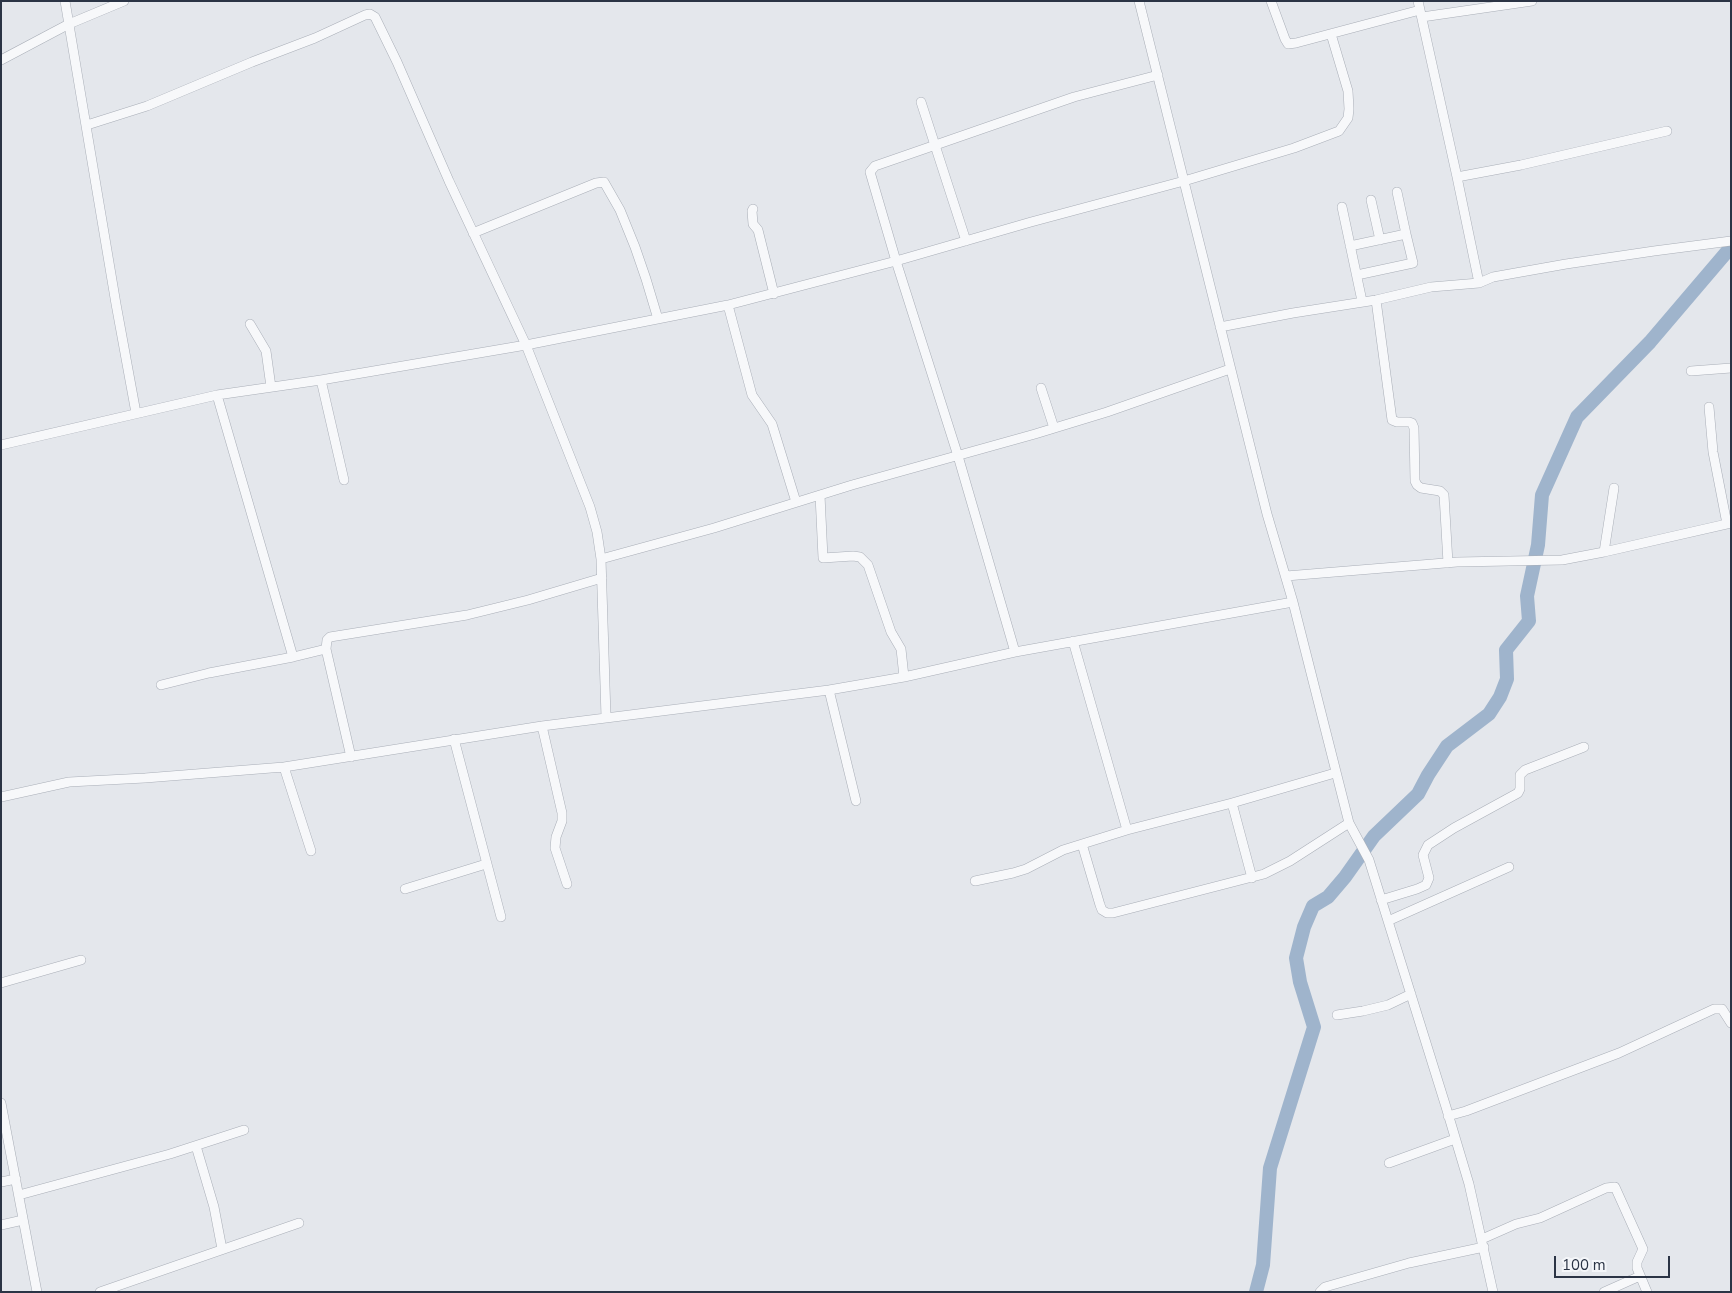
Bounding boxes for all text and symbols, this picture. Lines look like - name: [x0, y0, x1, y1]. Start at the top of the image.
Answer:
- scale bar: [1557, 1246, 1673, 1278]
- text: 100 m: [1562, 1255, 1606, 1275]

